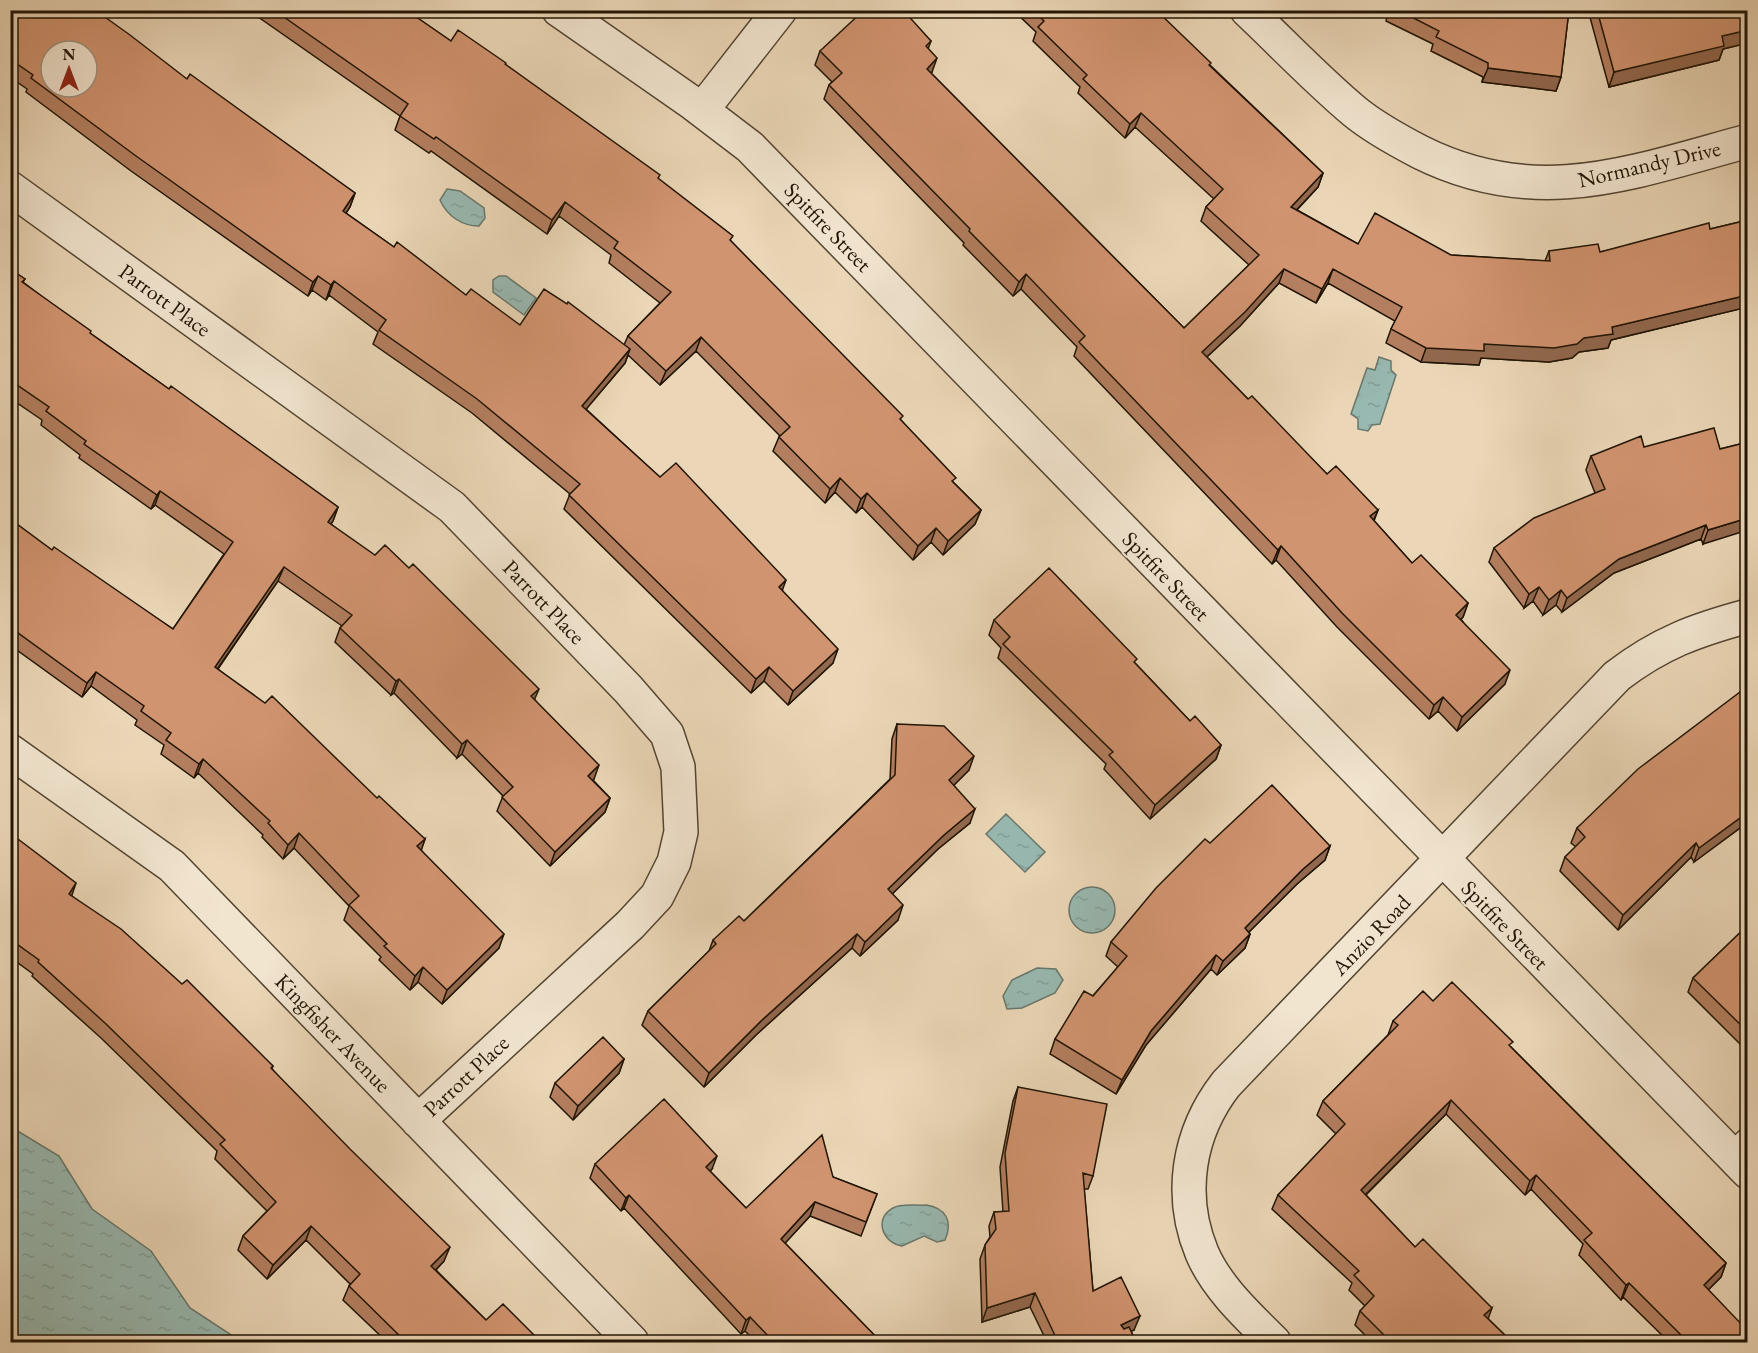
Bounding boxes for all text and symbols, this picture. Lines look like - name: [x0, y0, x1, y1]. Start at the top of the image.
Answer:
- north arrow: [39, 39, 99, 99]
- text: N: [63, 44, 76, 65]
- street label: Normandy Drive: [1575, 133, 1723, 194]
- street label: Spitfire Street: [778, 176, 878, 278]
- street label: Parrott Place: [113, 257, 217, 343]
- street label: Spitfire Street: [1116, 525, 1216, 627]
- street label: Parrott Place: [496, 553, 592, 651]
- street label: Spitfire Street: [1455, 874, 1555, 976]
- street label: Anzio Road: [1324, 888, 1417, 982]
- street label: Kingfisher Avenue: [269, 967, 398, 1099]
- street label: Parrott Place: [417, 1029, 515, 1123]

